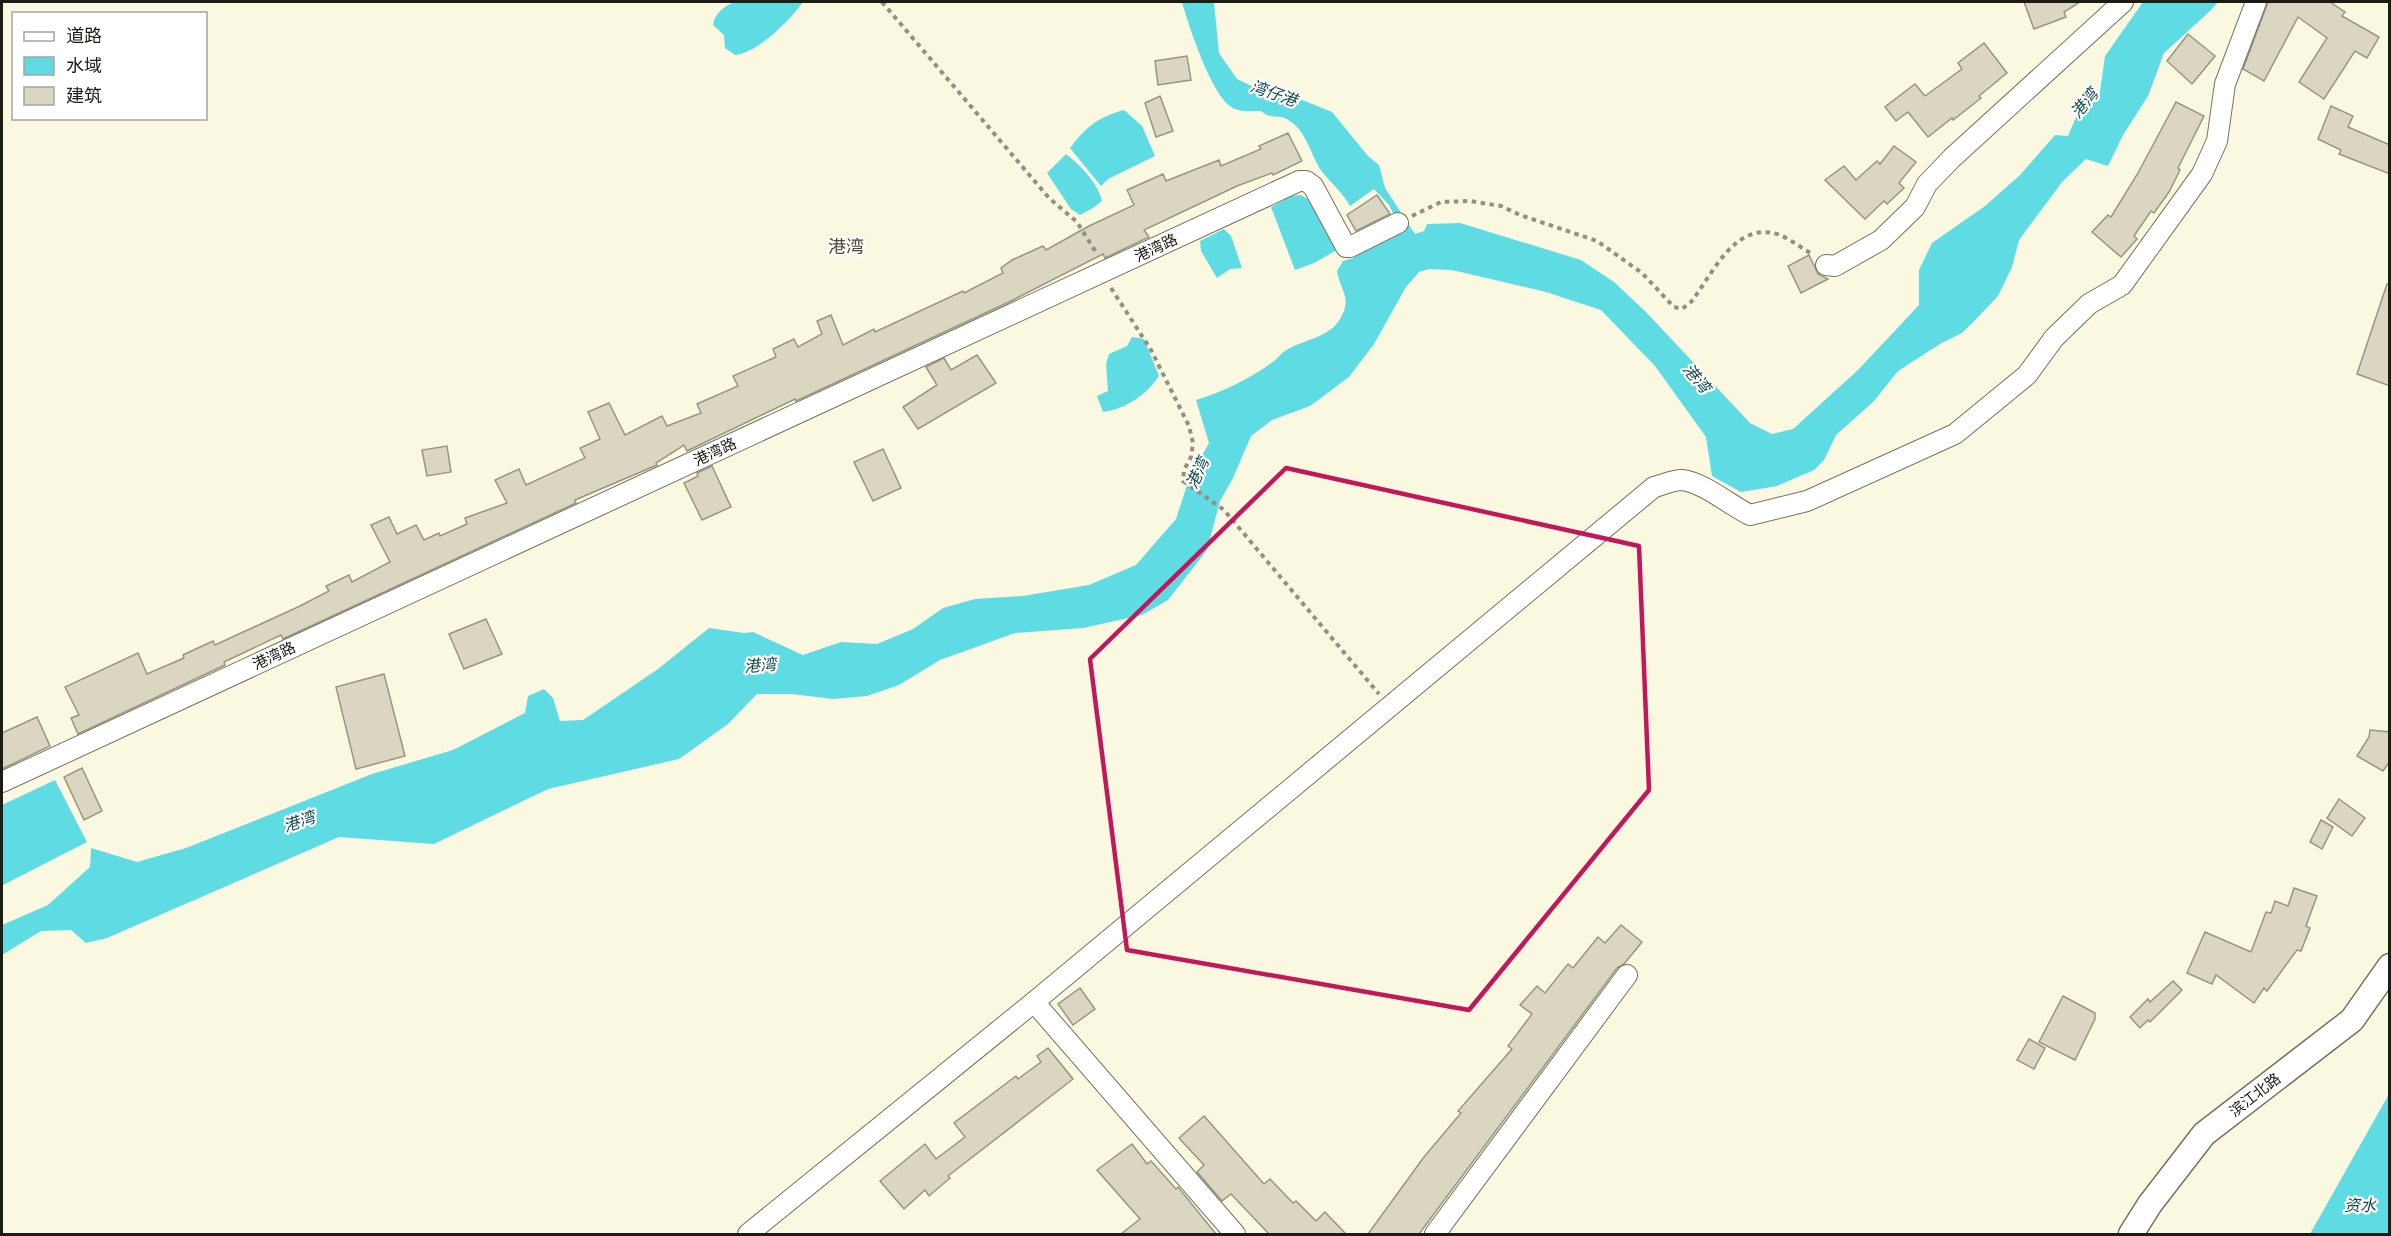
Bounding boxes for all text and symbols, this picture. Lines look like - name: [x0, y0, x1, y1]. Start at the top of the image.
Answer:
- legend: [12, 12, 207, 120]
- text: 道路: [66, 23, 102, 47]
- text: 水域: [66, 53, 102, 77]
- water label: 湾仔港: [1248, 75, 1302, 112]
- water label: 港湾: [2065, 81, 2105, 122]
- text: 建筑: [66, 83, 102, 107]
- street label: 港湾路: [1131, 229, 1180, 266]
- district label: 港湾: [828, 234, 864, 258]
- water label: 港湾: [1678, 359, 1718, 400]
- street label: 港湾路: [690, 433, 739, 470]
- water label: 港湾: [1180, 451, 1215, 492]
- street label: 港湾路: [249, 637, 298, 674]
- water label: 港湾: [743, 652, 780, 677]
- water label: 港湾: [280, 804, 321, 837]
- street label: 滨江北路: [2225, 1068, 2284, 1121]
- water label: 资水: [2344, 1194, 2377, 1216]

